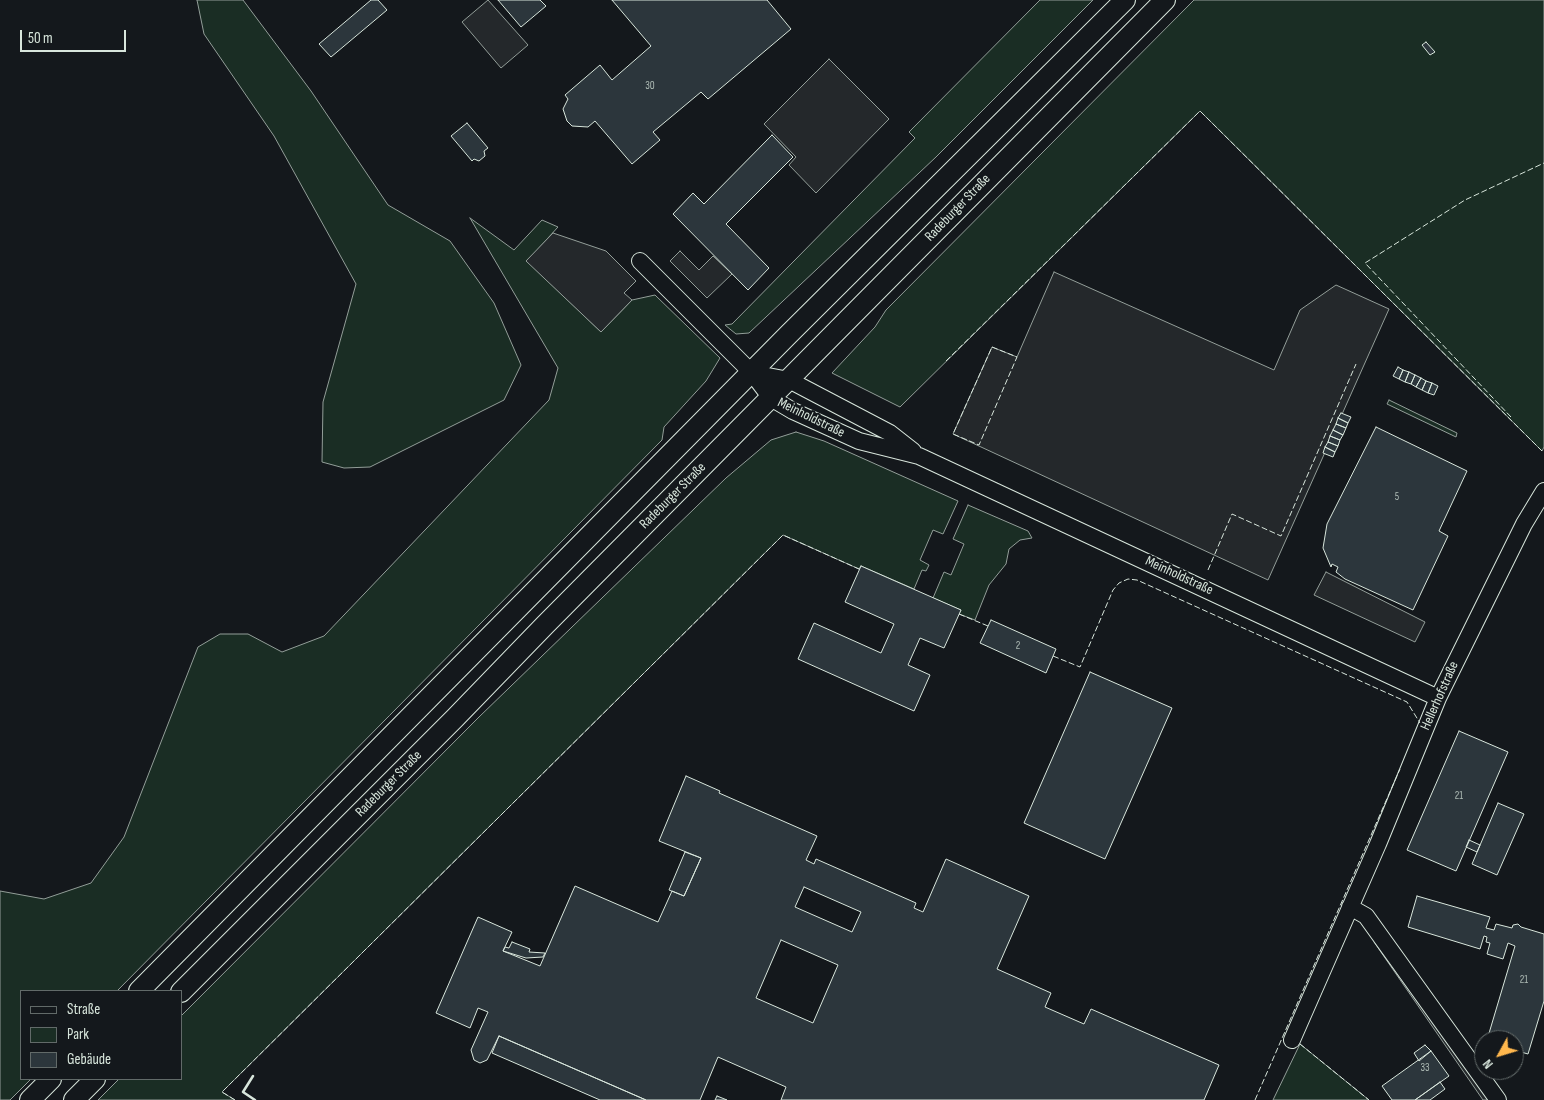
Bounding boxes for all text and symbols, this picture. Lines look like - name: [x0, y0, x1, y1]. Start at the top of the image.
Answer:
- scale bar: [22, 20, 129, 52]
- text: 50 m: [28, 29, 53, 48]
- house number: 30: [645, 79, 655, 93]
- street label: Radeburger Straße: [922, 171, 994, 245]
- street label: Meinholdstraße: [775, 394, 847, 442]
- street label: Radeburger Straße: [636, 459, 710, 533]
- house number: 5: [1395, 490, 1399, 504]
- street label: Meinholdstraße: [1142, 553, 1216, 599]
- house number: 2: [1016, 639, 1020, 653]
- street label: Hellerhofstraße: [1417, 659, 1463, 733]
- street label: Radeburger Straße: [352, 747, 426, 821]
- house number: 21: [1455, 789, 1463, 803]
- house number: 21: [1520, 973, 1528, 987]
- legend: [20, 990, 182, 1080]
- text: Straße: [67, 1000, 100, 1019]
- text: Park: [67, 1025, 89, 1044]
- north arrow: [1474, 1030, 1524, 1080]
- text: Gebäude: [67, 1050, 111, 1069]
- text: N: [1479, 1056, 1497, 1072]
- house number: 33: [1420, 1061, 1430, 1075]

